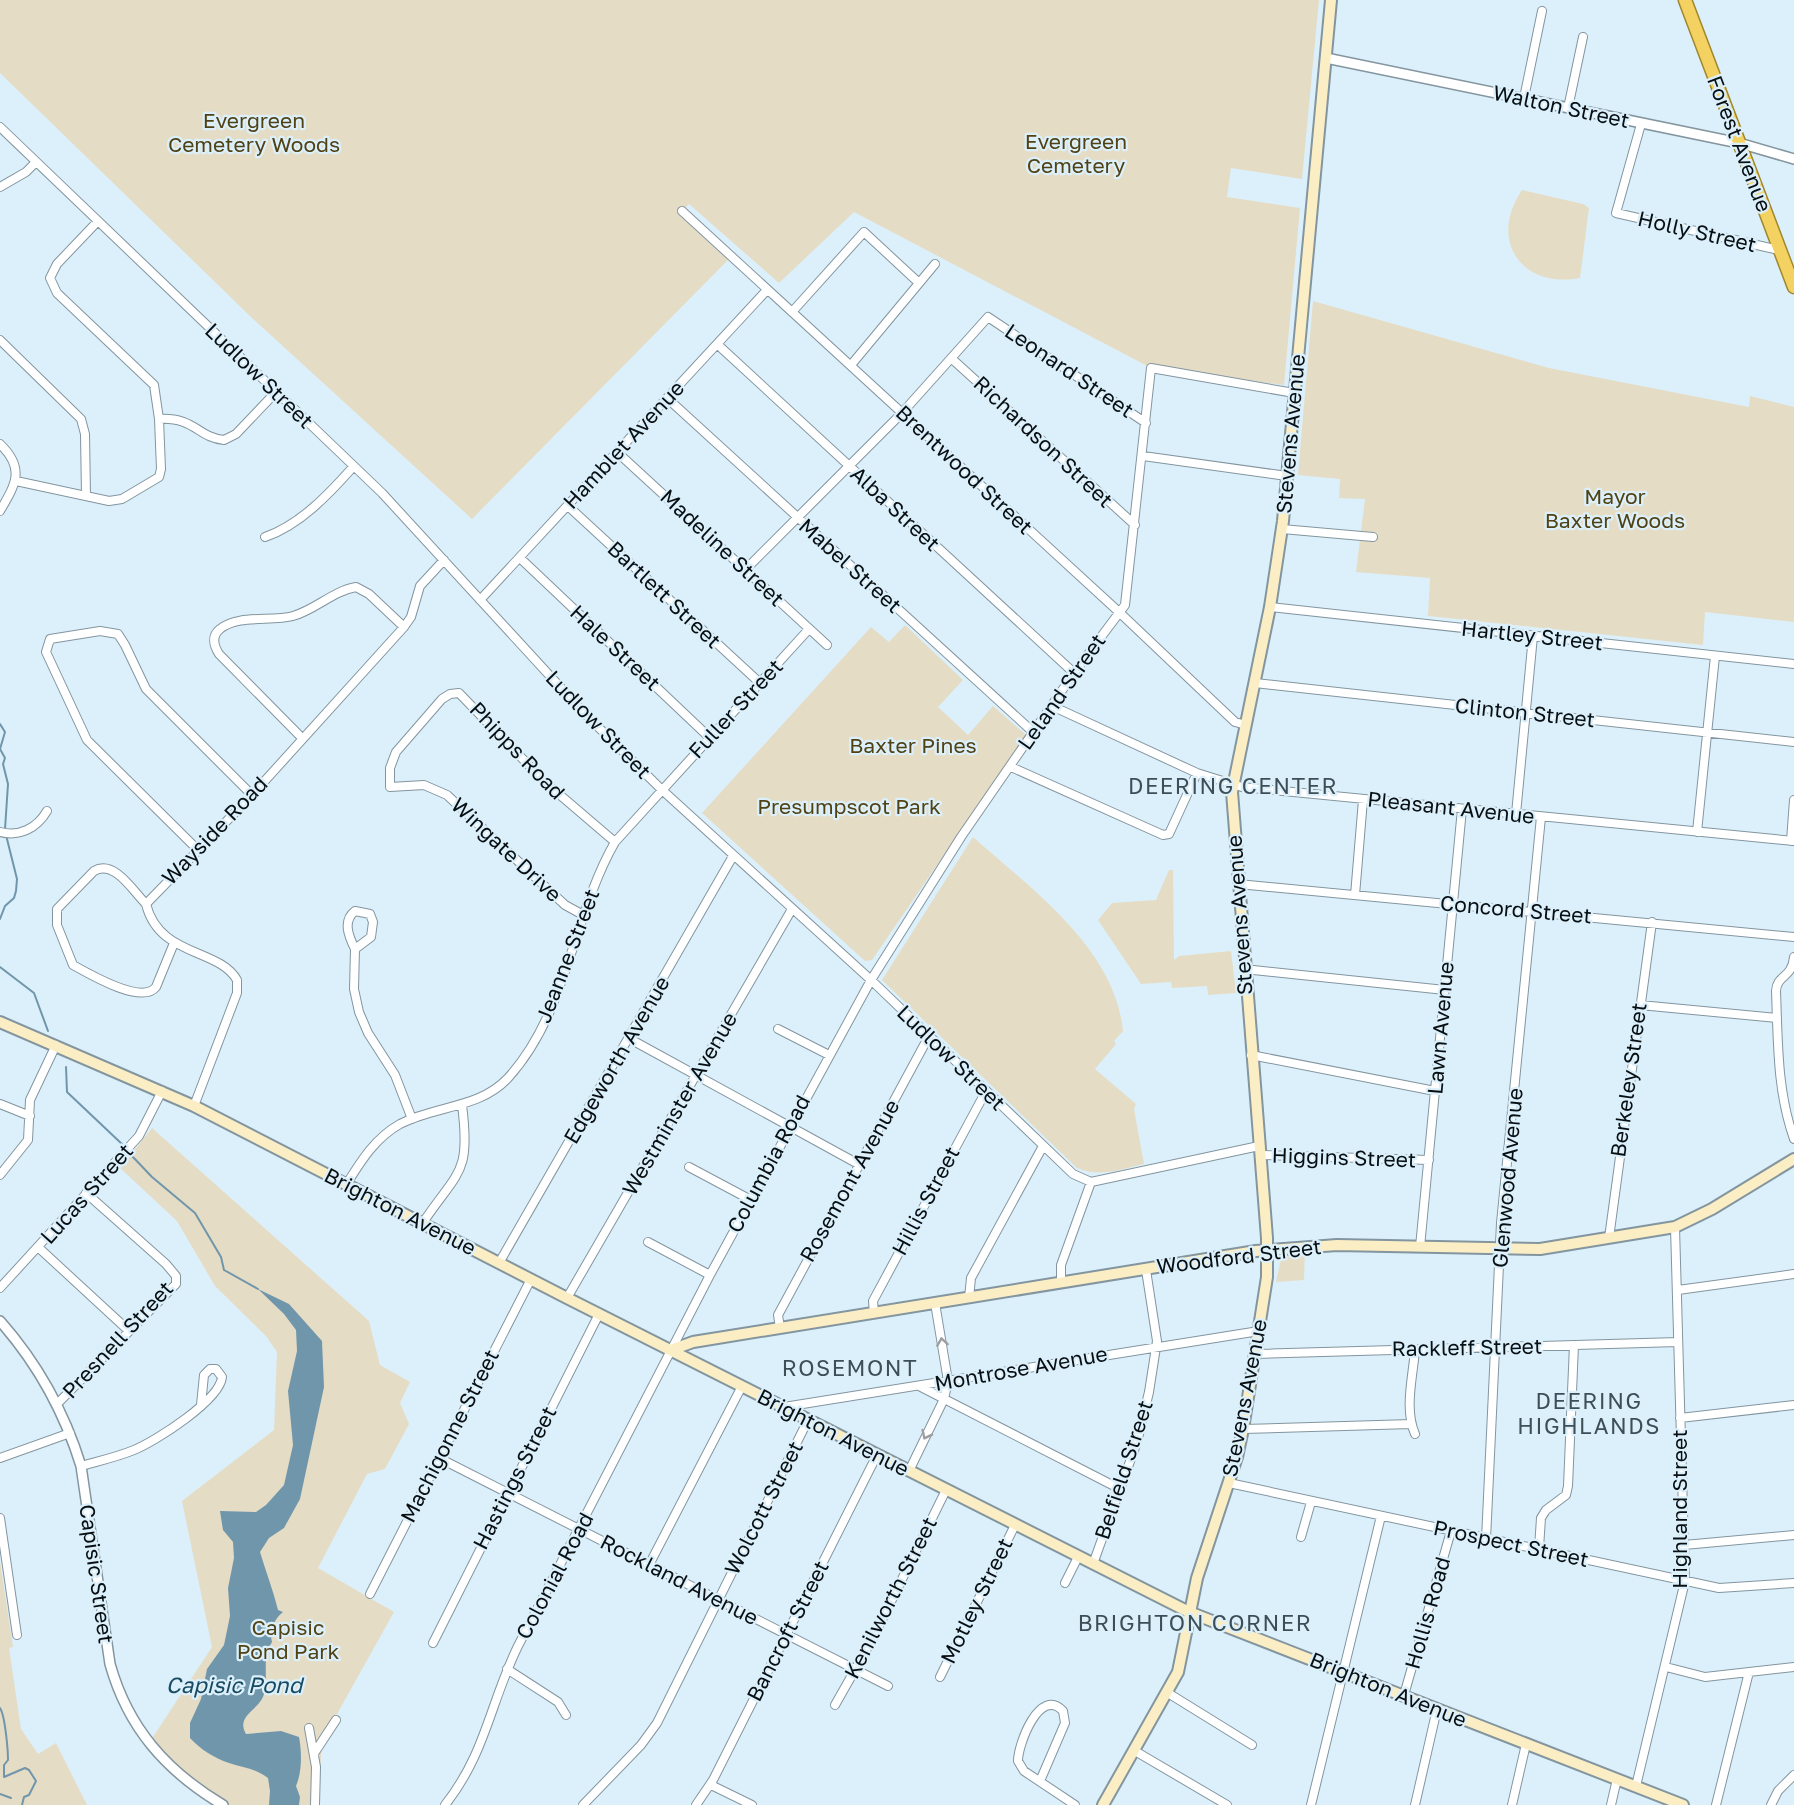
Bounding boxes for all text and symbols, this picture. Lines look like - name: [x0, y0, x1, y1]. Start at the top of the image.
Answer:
- street label: Forest Avenue: [1702, 72, 1778, 216]
- street label: Walton Street: [1491, 79, 1632, 133]
- park label: Evergreen Cemetery Woods: [168, 107, 340, 157]
- park label: Evergreen Cemetery: [1025, 128, 1127, 178]
- street label: Holly Street: [1635, 205, 1759, 257]
- street label: Ludlow Street: [200, 317, 319, 433]
- street label: Leonard Street: [1000, 318, 1139, 423]
- street label: Stevens Avenue: [1270, 353, 1310, 515]
- street label: Richardson Street: [969, 370, 1119, 513]
- street label: Hamblet Avenue: [557, 375, 689, 514]
- street label: Brentwood Street: [891, 399, 1039, 539]
- street label: Alba Street: [846, 460, 946, 556]
- street label: Madeline Street: [655, 483, 790, 611]
- park label: Mayor Baxter Woods: [1545, 483, 1685, 533]
- street label: Mabel Street: [794, 512, 907, 618]
- street label: Bartlett Street: [603, 535, 727, 653]
- street label: Hale Street: [565, 599, 666, 696]
- street label: Hartley Street: [1460, 615, 1604, 655]
- street label: Leland Street: [1012, 628, 1111, 754]
- street label: Fuller Street: [683, 653, 788, 763]
- street label: Ludlow Street: [541, 665, 657, 784]
- street label: Clinton Street: [1454, 692, 1596, 732]
- street label: Phipps Road: [465, 696, 571, 805]
- park label: Baxter Pines: [849, 732, 977, 758]
- street label: Wayside Road: [156, 771, 273, 890]
- district label: DEERING CENTER: [1128, 772, 1338, 799]
- street label: Pleasant Avenue: [1366, 785, 1536, 829]
- street label: Wingate Drive: [446, 792, 567, 907]
- park label: Presumpscot Park: [757, 793, 941, 819]
- street label: Stevens Avenue: [1220, 834, 1258, 996]
- street label: Jeanne Street: [530, 885, 604, 1026]
- street label: Concord Street: [1439, 889, 1593, 929]
- street label: Lawn Avenue: [1421, 960, 1459, 1095]
- street label: Edgeworth Avenue: [558, 971, 675, 1148]
- street label: Ludlow Street: [892, 999, 1011, 1115]
- street label: Berkeley Street: [1604, 1001, 1652, 1159]
- street label: Westminster Avenue: [616, 1007, 742, 1200]
- street label: Glenwood Avenue: [1486, 1087, 1528, 1269]
- street label: Columbia Road: [721, 1090, 815, 1237]
- street label: Rosemont Avenue: [794, 1095, 905, 1266]
- street label: Lucas Street: [34, 1138, 138, 1249]
- street label: Higgins Street: [1271, 1141, 1417, 1173]
- street label: Hillis Street: [886, 1142, 965, 1259]
- street label: Brighton Avenue: [320, 1162, 481, 1261]
- street label: Woodford Street: [1155, 1233, 1323, 1279]
- street label: Presnell Street: [56, 1275, 178, 1403]
- street label: Stevens Avenue: [1216, 1317, 1272, 1479]
- street label: Rackleff Street: [1391, 1333, 1543, 1361]
- one-way arrow: [936, 1337, 948, 1347]
- street label: Montrose Avenue: [932, 1340, 1109, 1396]
- street label: Machigonne Street: [394, 1345, 504, 1526]
- district label: ROSEMONT: [782, 1354, 918, 1381]
- street label: Brighton Avenue: [753, 1383, 914, 1482]
- district label: DEERING HIGHLANDS: [1517, 1387, 1661, 1439]
- street label: Belfield Street: [1088, 1397, 1158, 1543]
- street label: Hastings Street: [467, 1402, 561, 1554]
- one-way arrow: [922, 1429, 934, 1440]
- street label: Highland Street: [1666, 1429, 1692, 1589]
- street label: Wolcott Street: [718, 1436, 808, 1579]
- street label: Capisic Street: [74, 1503, 120, 1645]
- street label: Colonial Road: [510, 1508, 598, 1643]
- street label: Kenilworth Street: [838, 1512, 942, 1683]
- street label: Prospect Street: [1431, 1514, 1591, 1572]
- street label: Rockland Avenue: [596, 1528, 763, 1630]
- street label: Motley Street: [934, 1534, 1018, 1668]
- street label: Hollis Road: [1399, 1554, 1455, 1672]
- street label: Bancroft Street: [740, 1556, 834, 1705]
- district label: BRIGHTON CORNER: [1078, 1609, 1312, 1636]
- park label: Capisic Pond Park: [237, 1614, 339, 1664]
- street label: Brighton Avenue: [1306, 1646, 1471, 1732]
- water label: Capisic Pond: [166, 1671, 305, 1698]

